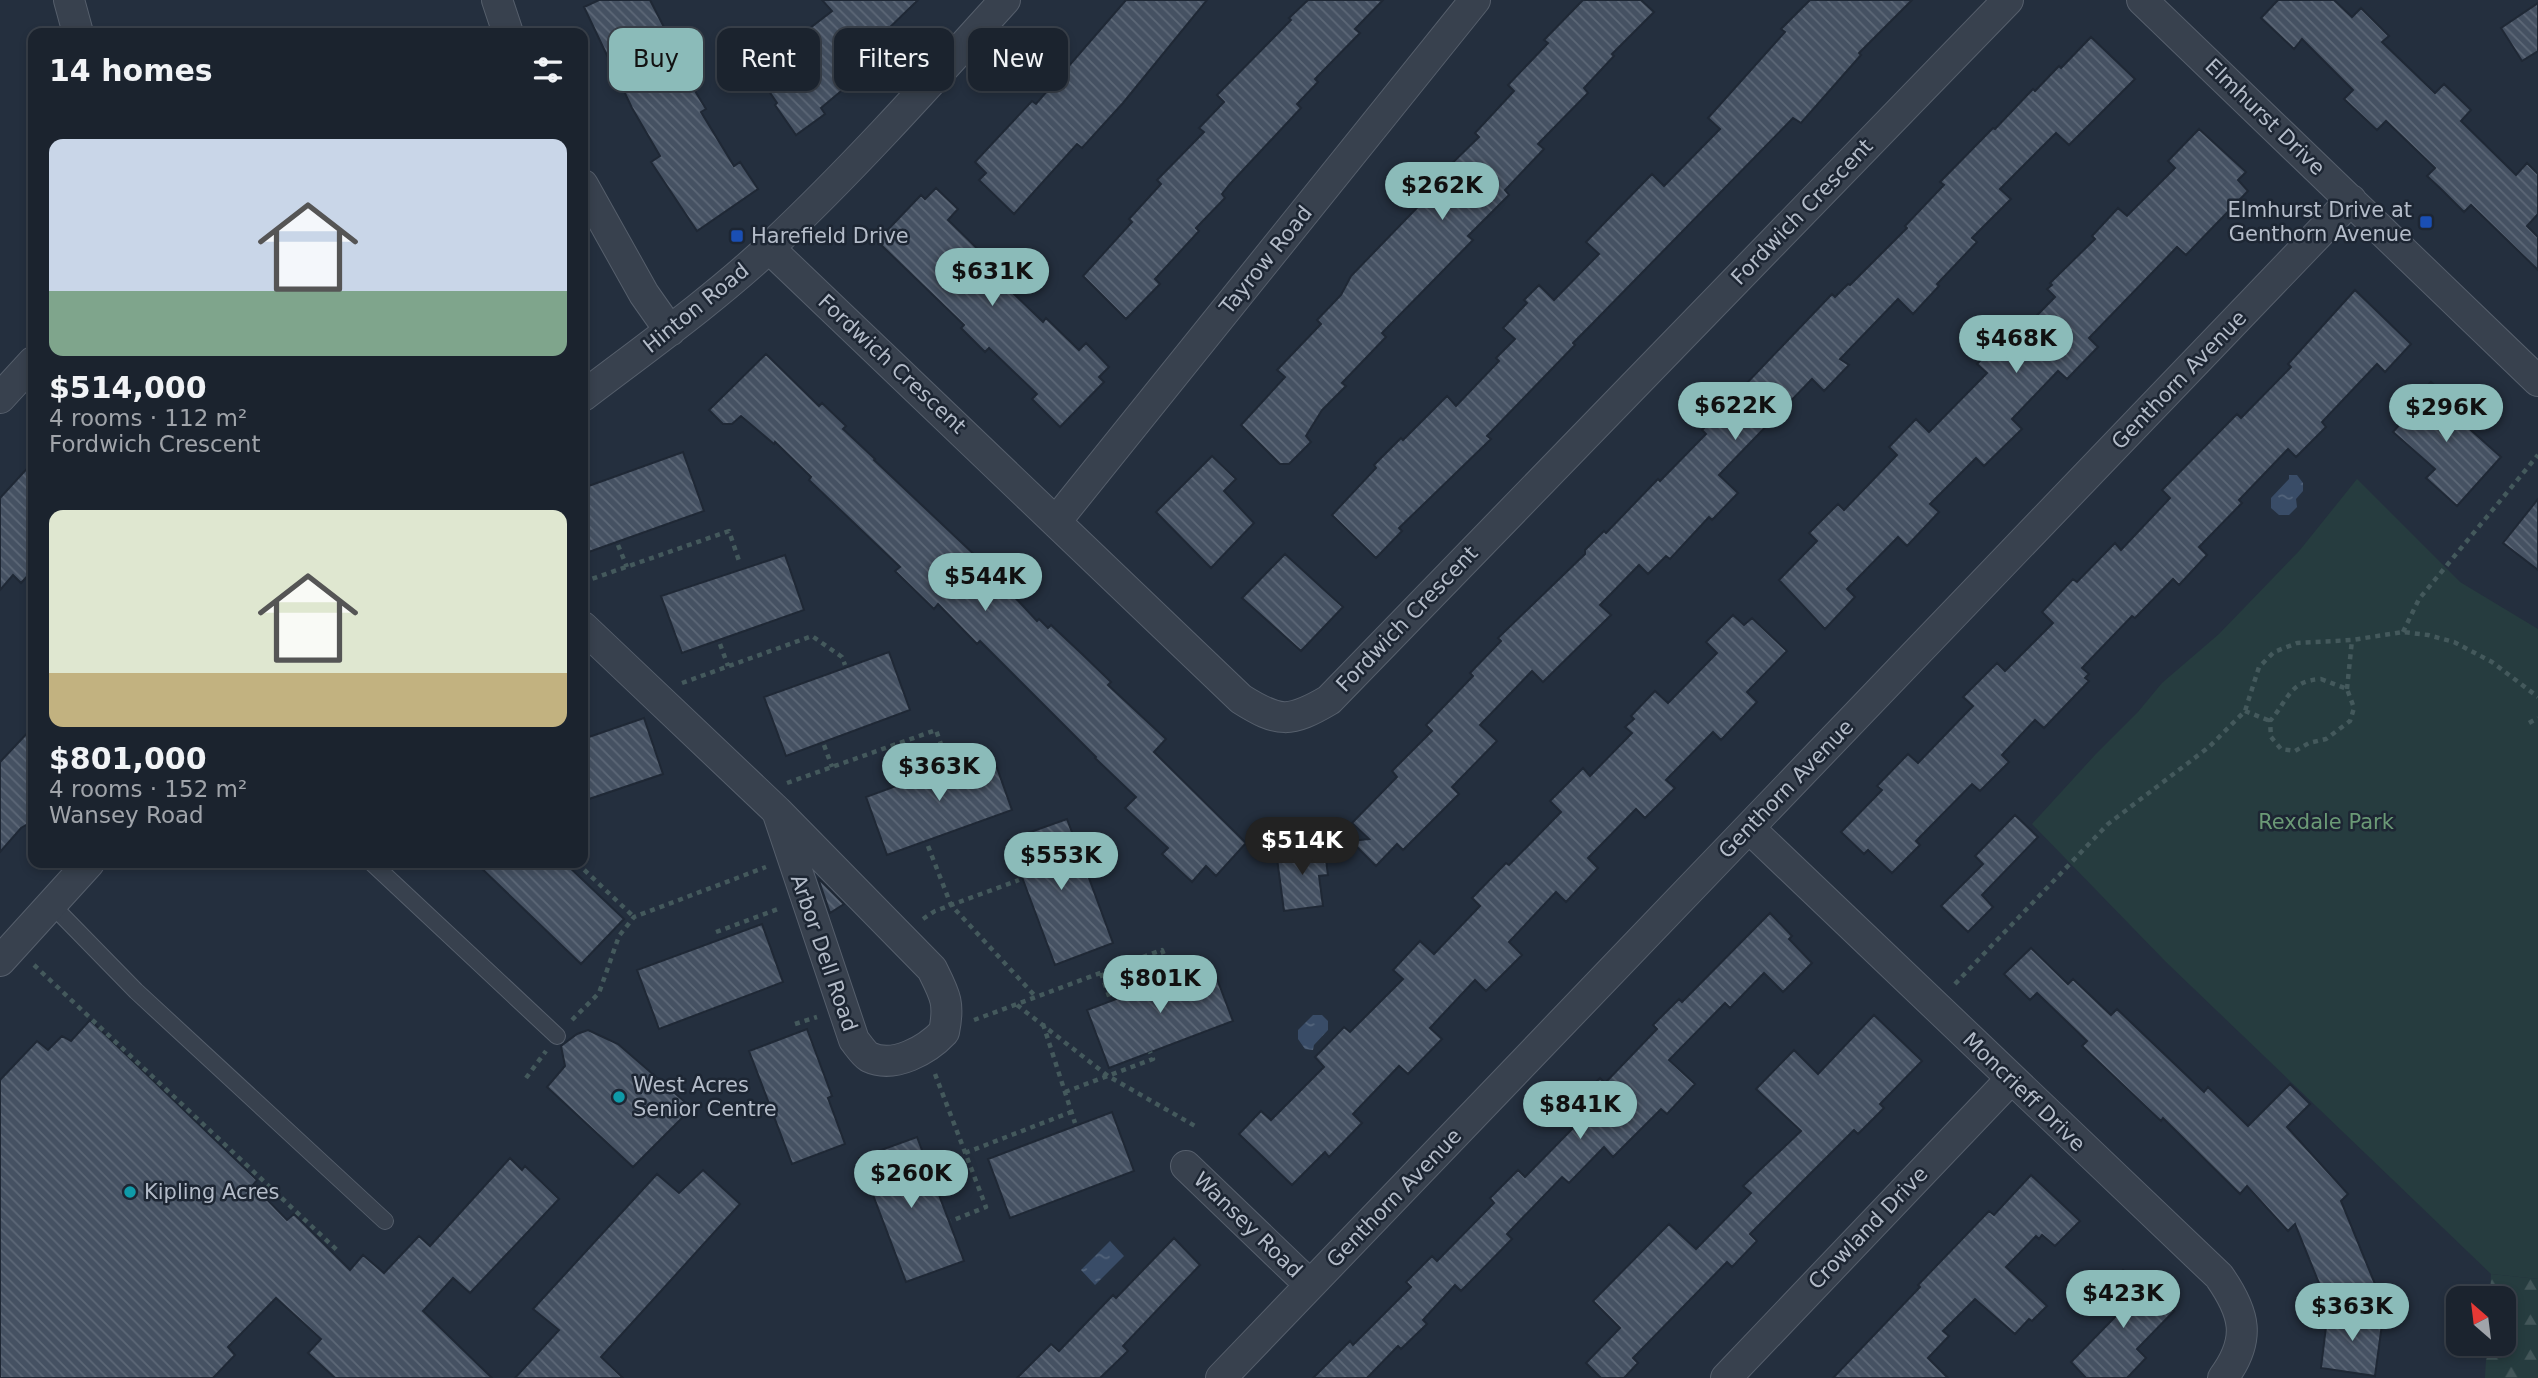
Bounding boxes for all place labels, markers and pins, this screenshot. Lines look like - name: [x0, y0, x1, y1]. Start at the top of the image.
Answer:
- pin: $262K: [1393, 162, 1491, 222]
- place label: Elmhurst Drive at Genthorn Avenue: [2228, 198, 2412, 246]
- marker: Elmhurst Drive at Genthorn Avenue: [2418, 214, 2434, 230]
- place label: Harefield Drive: [751, 224, 909, 248]
- marker: Harefield Drive: [729, 228, 745, 244]
- pin: $631K: [943, 248, 1041, 308]
- pin: $468K: [1967, 316, 2065, 375]
- pin: $622K: [1686, 382, 1784, 442]
- pin: $296K: [2397, 384, 2495, 444]
- pin: $544K: [936, 554, 1034, 613]
- pin: $363K: [890, 744, 988, 803]
- pin: $514K: [1253, 818, 1351, 877]
- pin: $553K: [1012, 832, 1110, 892]
- pin: $801K: [1111, 956, 1209, 1015]
- place label: West Acres Senior Centre: [633, 1073, 777, 1121]
- pin: $841K: [1531, 1082, 1629, 1141]
- marker: West Acres Senior Centre: [611, 1089, 627, 1105]
- pin: $260K: [862, 1150, 960, 1210]
- place label: Kipling Acres: [144, 1180, 280, 1204]
- marker: Kipling Acres: [122, 1184, 138, 1200]
- pin: $423K: [2074, 1270, 2172, 1330]
- pin: $363K: [2303, 1284, 2401, 1343]

